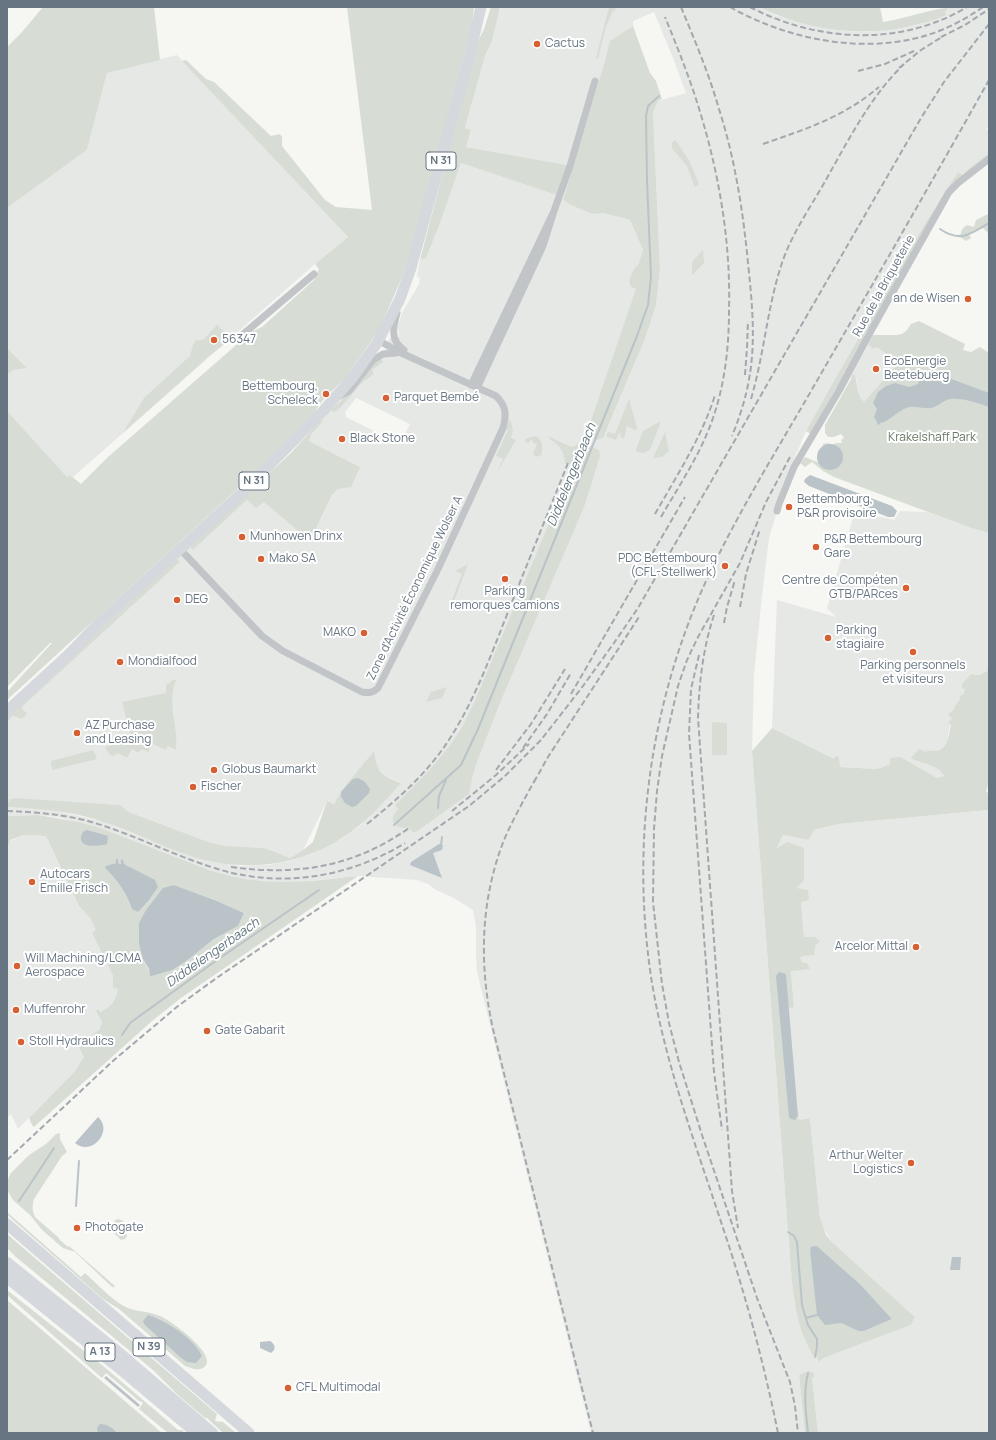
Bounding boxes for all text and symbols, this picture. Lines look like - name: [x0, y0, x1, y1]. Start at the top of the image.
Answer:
- place label: Cactus: [545, 37, 585, 51]
- marker: Cactus: [532, 39, 542, 49]
- road number: N 31: [426, 152, 456, 170]
- street label: Rue de la Briqueterie: [850, 233, 918, 339]
- place label: an de Wisen: [893, 292, 960, 306]
- marker: an de Wisen: [963, 294, 973, 304]
- place label: 56347: [222, 333, 256, 347]
- marker: 56347: [209, 335, 219, 345]
- place label: EcoEnergie Beetebuerg: [884, 355, 949, 383]
- marker: EcoEnergie Beetebuerg: [871, 364, 881, 374]
- place label: Bettembourg, Scheleck: [242, 380, 318, 408]
- marker: Bettembourg, Scheleck: [321, 389, 331, 399]
- place label: Parquet Bembé: [394, 391, 479, 405]
- marker: Parquet Bembé: [381, 393, 391, 403]
- water label: Diddelengerbaach: [544, 421, 600, 529]
- park label: Krakelshaff Park: [888, 431, 976, 445]
- place label: Black Stone: [350, 432, 415, 446]
- marker: Black Stone: [337, 434, 347, 444]
- road number: N 31: [239, 472, 269, 490]
- street label: Zone d'Activité Économique Wolser A: [364, 493, 466, 683]
- place label: Bettembourg, P&R provisoire: [797, 493, 877, 521]
- marker: Bettembourg, P&R provisoire: [784, 502, 794, 512]
- place label: Munhowen Drinx: [250, 530, 342, 544]
- marker: Munhowen Drinx: [237, 532, 247, 542]
- place label: P&R Bettembourg Gare: [824, 533, 922, 561]
- marker: P&R Bettembourg Gare: [811, 542, 821, 552]
- place label: Mako SA: [269, 552, 316, 566]
- place label: PDC Bettembourg (CFL-Stellwerk): [618, 552, 717, 580]
- marker: Mako SA: [256, 554, 266, 564]
- marker: PDC Bettembourg (CFL-Stellwerk): [720, 561, 730, 571]
- marker: Parking remorques camions: [500, 574, 510, 584]
- place label: Centre de Compéten GTB/PARces: [782, 574, 898, 602]
- marker: Centre de Compéten GTB/PARces: [901, 583, 911, 593]
- place label: Parking remorques camions: [450, 585, 560, 613]
- place label: DEG: [185, 593, 208, 607]
- marker: DEG: [172, 595, 182, 605]
- place label: Parking stagiaire: [836, 624, 884, 652]
- place label: MAKO: [323, 626, 356, 640]
- marker: MAKO: [359, 628, 369, 638]
- marker: Parking stagiaire: [823, 633, 833, 643]
- marker: Parking personnels et visiteurs: [908, 647, 918, 657]
- place label: Mondialfood: [128, 655, 197, 669]
- marker: Mondialfood: [115, 657, 125, 667]
- place label: Parking personnels et visiteurs: [860, 659, 966, 687]
- place label: AZ Purchase and Leasing: [85, 719, 155, 747]
- marker: AZ Purchase and Leasing: [72, 728, 82, 738]
- place label: Globus Baumarkt: [222, 763, 316, 777]
- marker: Globus Baumarkt: [209, 765, 219, 775]
- place label: Fischer: [201, 780, 241, 794]
- marker: Fischer: [188, 782, 198, 792]
- place label: Autocars Emille Frisch: [40, 868, 108, 896]
- marker: Autocars Emille Frisch: [27, 877, 37, 887]
- water label: Diddelengerbaach: [163, 915, 263, 991]
- place label: Arcelor Mittal: [835, 940, 908, 954]
- marker: Arcelor Mittal: [911, 942, 921, 952]
- place label: Will Machining/LCMA Aerospace: [25, 952, 141, 980]
- marker: Will Machining/LCMA Aerospace: [12, 961, 22, 971]
- place label: Muffenrohr: [24, 1003, 86, 1017]
- marker: Muffenrohr: [11, 1005, 21, 1015]
- place label: Gate Gabarit: [215, 1024, 285, 1038]
- marker: Gate Gabarit: [202, 1026, 212, 1036]
- place label: Stoll Hydraulics: [29, 1035, 114, 1049]
- marker: Stoll Hydraulics: [16, 1037, 26, 1047]
- place label: Arthur Welter Logistics: [829, 1149, 903, 1177]
- marker: Arthur Welter Logistics: [906, 1158, 916, 1168]
- place label: Photogate: [85, 1221, 143, 1235]
- marker: Photogate: [72, 1223, 82, 1233]
- road number: N 39: [133, 1338, 165, 1356]
- road number: A 13: [85, 1343, 115, 1361]
- place label: CFL Multimodal: [296, 1381, 381, 1395]
- marker: CFL Multimodal: [283, 1383, 293, 1393]

